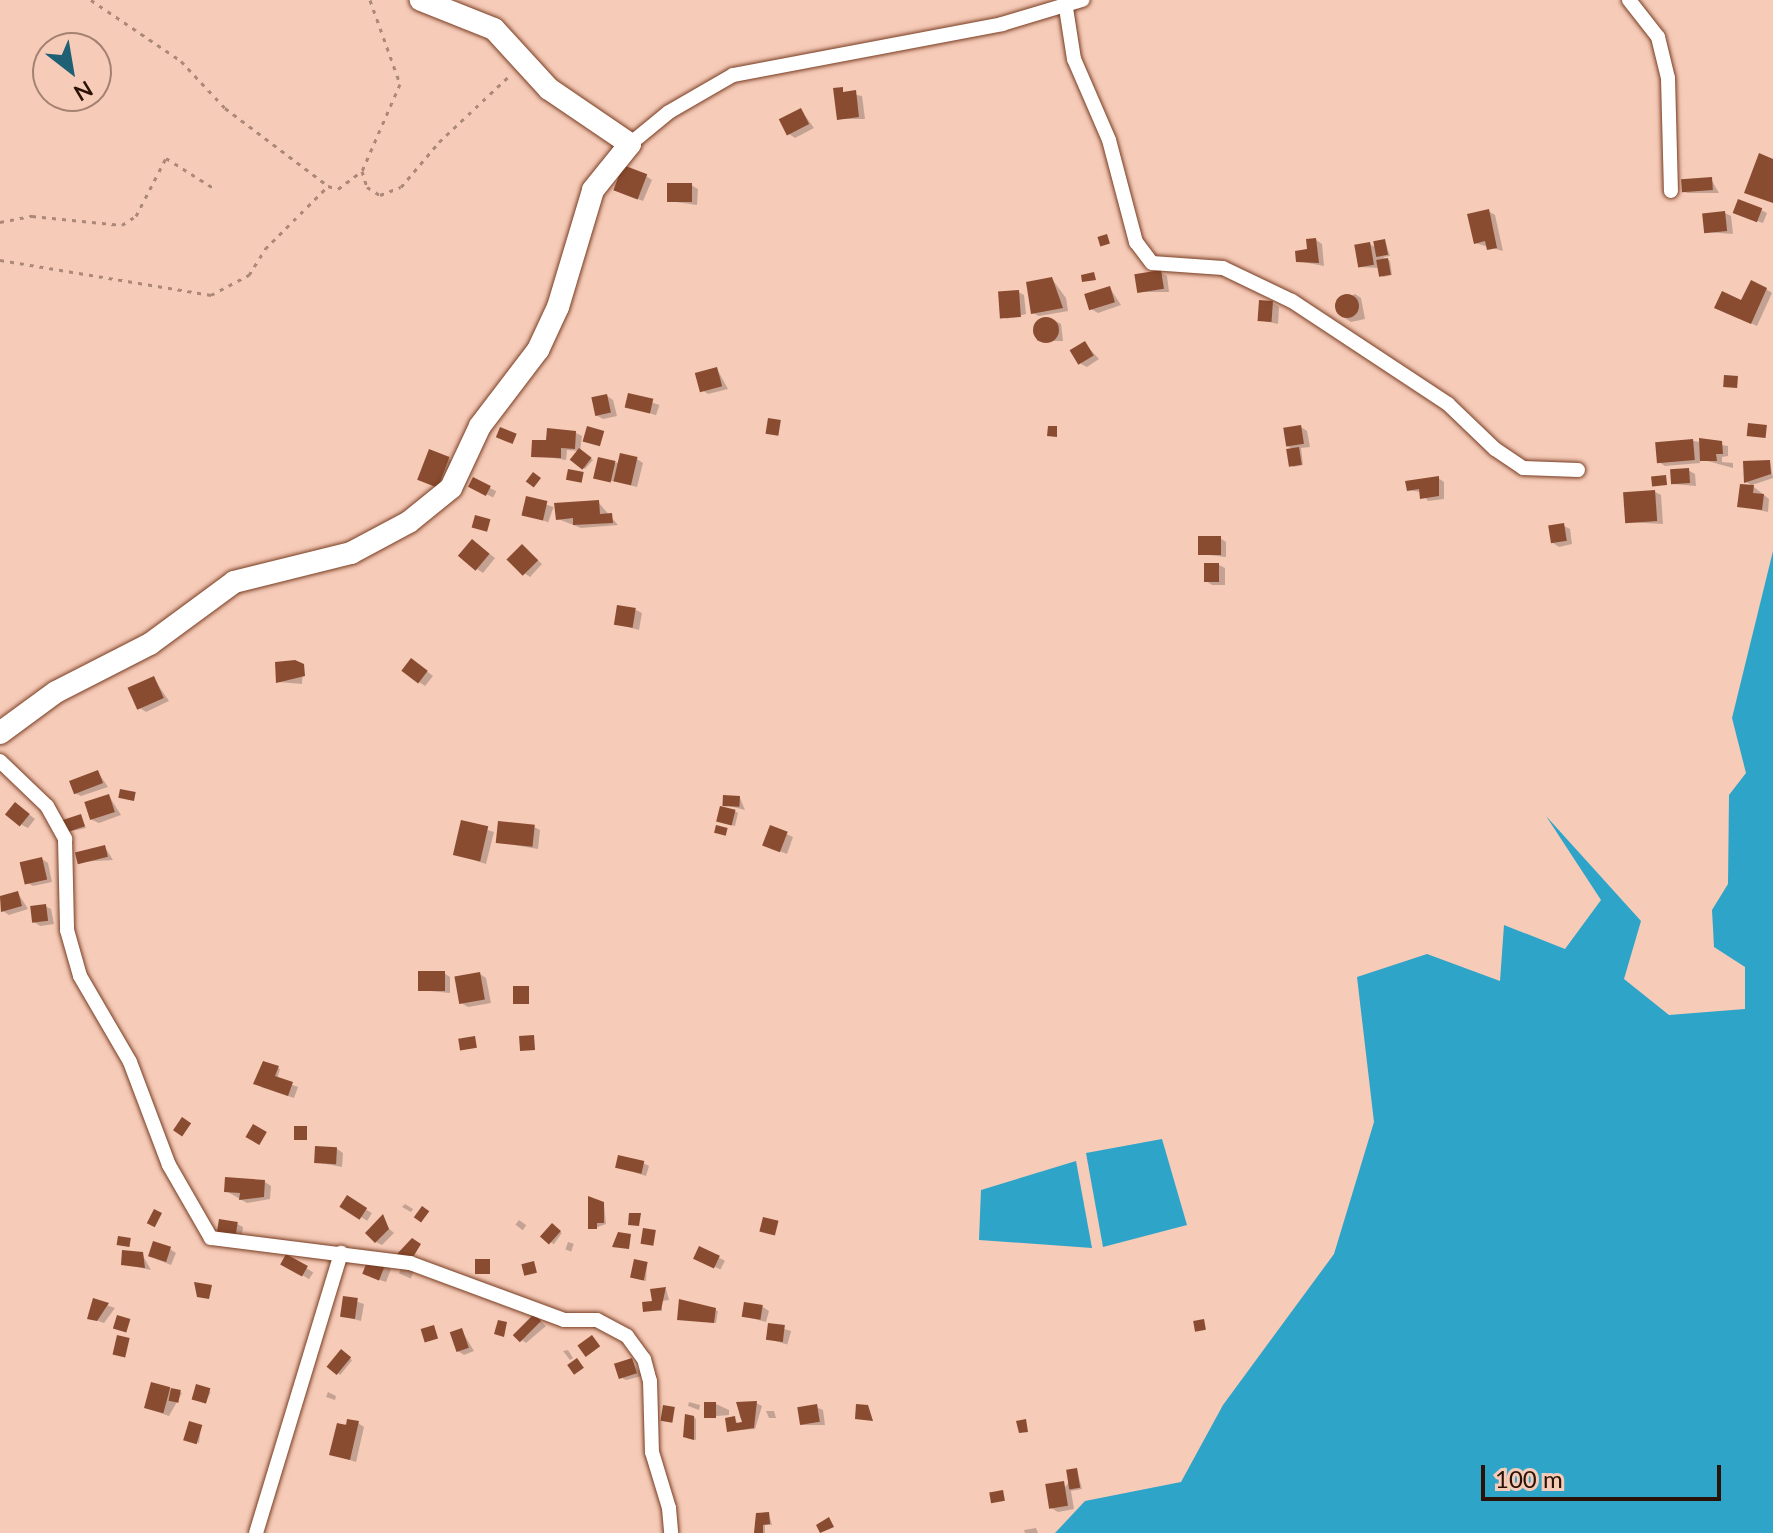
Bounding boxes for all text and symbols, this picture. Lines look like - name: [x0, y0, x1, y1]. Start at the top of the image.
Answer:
- north arrow: [32, 32, 112, 112]
- text: N: [69, 75, 98, 107]
- scale bar: [1485, 1449, 1725, 1499]
- text: 100 m: [1495, 1464, 1563, 1493]

